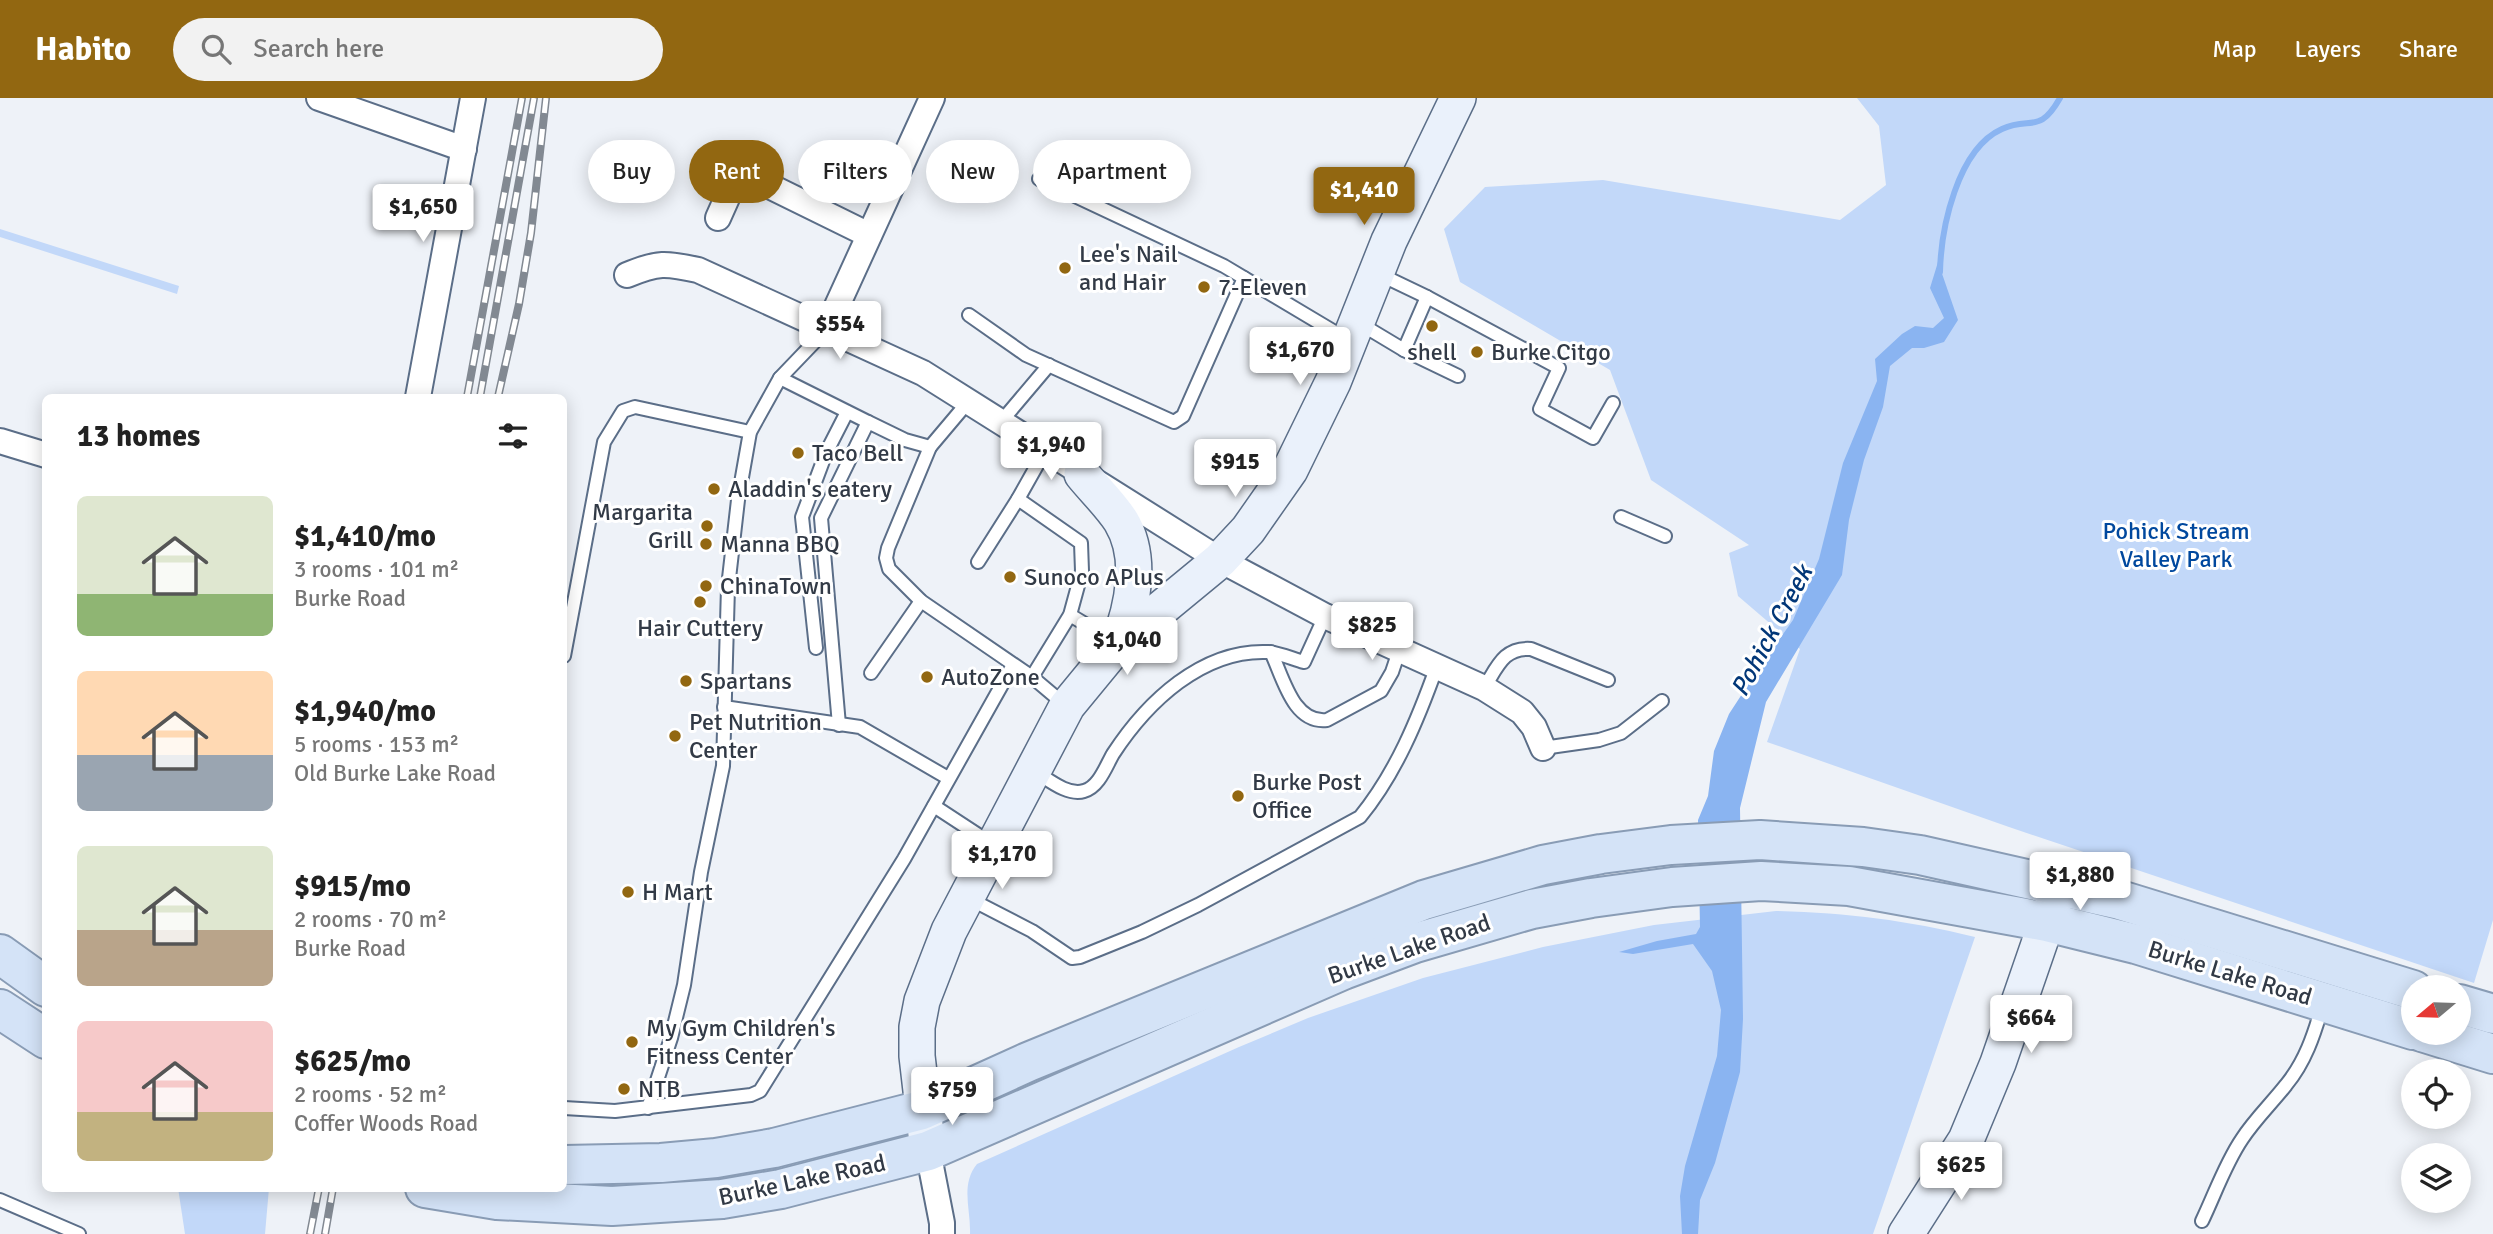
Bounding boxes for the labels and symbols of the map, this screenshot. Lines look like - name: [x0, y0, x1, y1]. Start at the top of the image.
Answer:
- pin: $1,410: [1307, 167, 1421, 227]
- pin: $1,650: [366, 184, 480, 244]
- place label: Lee's Nail and Hair: [1079, 239, 1178, 297]
- marker: Lee's Nail and Hair: [1057, 260, 1073, 276]
- place label: 7-Eleven: [1218, 272, 1307, 302]
- marker: 7-Eleven: [1196, 279, 1212, 295]
- pin: $554: [799, 302, 881, 361]
- marker: shell: [1424, 318, 1440, 334]
- pin: $1,670: [1243, 328, 1357, 387]
- place label: shell: [1407, 337, 1457, 367]
- place label: Burke Citgo: [1491, 337, 1611, 367]
- marker: Burke Citgo: [1469, 344, 1485, 360]
- pin: $1,940: [994, 422, 1108, 482]
- place label: Taco Bell: [812, 438, 903, 468]
- pin: $915: [1194, 440, 1276, 499]
- marker: Taco Bell: [790, 445, 806, 461]
- place label: Aladdin's eatery: [728, 474, 892, 504]
- marker: Aladdin's eatery: [706, 481, 722, 497]
- place label: Margarita Grill: [592, 497, 693, 555]
- park label: Pohick Stream Valley Park: [2102, 516, 2250, 574]
- marker: Margarita Grill: [699, 518, 715, 534]
- place label: Manna BBQ: [720, 529, 840, 559]
- marker: Manna BBQ: [698, 536, 714, 552]
- water label: Pohick Creek: [1724, 558, 1821, 702]
- place label: Sunoco APlus: [1024, 562, 1164, 592]
- marker: Sunoco APlus: [1002, 569, 1018, 585]
- place label: ChinaTown: [720, 571, 832, 601]
- marker: ChinaTown: [698, 578, 714, 594]
- marker: Hair Cuttery: [692, 594, 708, 610]
- pin: $825: [1331, 602, 1413, 662]
- place label: Hair Cuttery: [637, 613, 763, 643]
- pin: $1,040: [1070, 618, 1184, 677]
- place label: AutoZone: [941, 662, 1040, 692]
- place label: Spartans: [700, 666, 792, 696]
- marker: AutoZone: [919, 669, 935, 685]
- marker: Spartans: [678, 673, 694, 689]
- place label: Pet Nutrition Center: [689, 707, 822, 765]
- marker: Pet Nutrition Center: [667, 728, 683, 744]
- place label: Burke Post Office: [1252, 767, 1362, 825]
- marker: Burke Post Office: [1230, 788, 1246, 804]
- pin: $1,170: [945, 832, 1059, 891]
- pin: $1,880: [2023, 852, 2137, 912]
- place label: H Mart: [642, 877, 713, 907]
- marker: H Mart: [620, 884, 636, 900]
- street label: Burke Lake Road: [1324, 907, 1494, 991]
- street label: Burke Lake Road: [2144, 934, 2316, 1012]
- north arrow: [2401, 975, 2471, 1045]
- pin: $664: [1990, 996, 2072, 1055]
- place label: My Gym Children's Fitness Center: [646, 1013, 835, 1071]
- marker: My Gym Children's Fitness Center: [624, 1034, 640, 1050]
- pin: $759: [911, 1068, 993, 1127]
- place label: NTB: [638, 1074, 681, 1104]
- marker: NTB: [616, 1081, 632, 1097]
- pin: $625: [1920, 1142, 2002, 1202]
- street label: Burke Lake Road: [716, 1148, 888, 1212]

